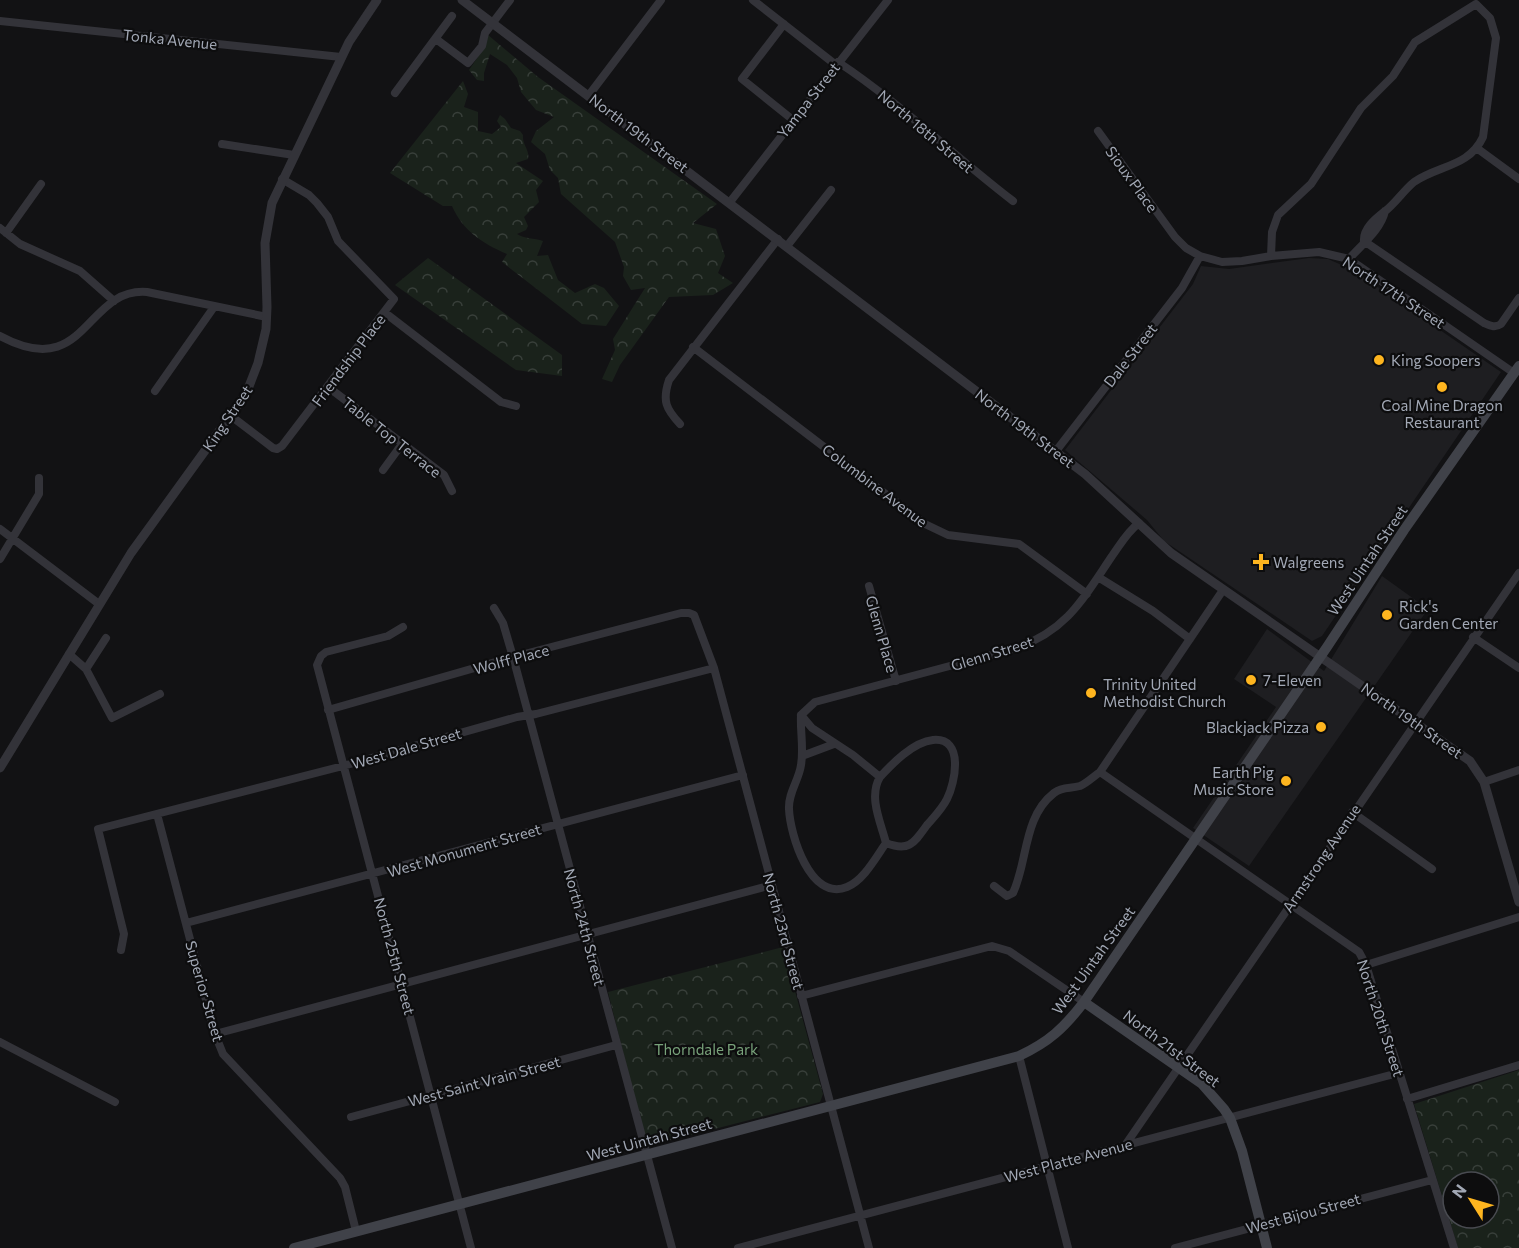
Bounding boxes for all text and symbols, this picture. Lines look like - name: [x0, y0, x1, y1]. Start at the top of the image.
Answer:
- street label: Tonka Avenue: [122, 25, 218, 53]
- street label: Yampa Street: [773, 59, 843, 141]
- street label: North 18th Street: [874, 86, 978, 176]
- street label: North 19th Street: [586, 90, 692, 176]
- street label: Sioux Place: [1102, 142, 1162, 216]
- street label: North 17th Street: [1340, 252, 1448, 332]
- street label: Friendship Place: [307, 310, 389, 410]
- street label: Dale Street: [1100, 320, 1160, 390]
- place label: King Soopers: [1391, 351, 1481, 369]
- marker: King Soopers: [1372, 353, 1386, 367]
- marker: Coal Mine Dragon Restaurant: [1435, 380, 1449, 394]
- street label: King Street: [198, 381, 256, 455]
- street label: North 19th Street: [972, 385, 1078, 471]
- street label: Table Top Terrace: [339, 393, 445, 481]
- place label: Coal Mine Dragon Restaurant: [1381, 396, 1503, 431]
- street label: Columbine Avenue: [819, 440, 931, 530]
- street label: West Uintah Street: [1323, 501, 1411, 619]
- place label: Walgreens: [1273, 553, 1344, 571]
- marker: Walgreens: [1254, 555, 1268, 569]
- street label: Glenn Place: [862, 593, 902, 675]
- place label: Rick's Garden Center: [1399, 597, 1498, 632]
- marker: Rick's Garden Center: [1380, 608, 1394, 622]
- street label: Glenn Street: [949, 632, 1035, 674]
- street label: Wolff Place: [471, 640, 551, 678]
- place label: 7-Eleven: [1263, 671, 1322, 689]
- marker: 7-Eleven: [1244, 673, 1258, 687]
- place label: Trinity United Methodist Church: [1103, 675, 1226, 710]
- street label: North 19th Street: [1358, 678, 1466, 762]
- marker: Trinity United Methodist Church: [1084, 686, 1098, 700]
- place label: Blackjack Pizza: [1206, 718, 1309, 736]
- marker: Blackjack Pizza: [1314, 720, 1328, 734]
- street label: West Dale Street: [349, 724, 463, 772]
- place label: Earth Pig Music Store: [1193, 763, 1274, 798]
- marker: Earth Pig Music Store: [1279, 774, 1293, 788]
- street label: Armstrong Avenue: [1278, 800, 1364, 916]
- street label: West Monument Street: [385, 819, 543, 881]
- street label: North 24th Street: [561, 866, 609, 988]
- street label: North 23rd Street: [760, 871, 808, 991]
- street label: North 25th Street: [371, 895, 419, 1017]
- street label: West Uintah Street: [1048, 902, 1138, 1018]
- street label: Superior Street: [182, 939, 228, 1043]
- street label: North 20th Street: [1354, 957, 1408, 1079]
- street label: North 21st Street: [1120, 1006, 1224, 1090]
- park label: Thorndale Park: [654, 1040, 758, 1058]
- street label: West Saint Vrain Street: [406, 1052, 562, 1110]
- street label: West Uintah Street: [584, 1114, 714, 1164]
- street label: West Platte Avenue: [1002, 1134, 1134, 1186]
- north arrow: [1441, 1170, 1501, 1230]
- text: N: [1447, 1180, 1470, 1201]
- street label: West Bijou Street: [1244, 1189, 1362, 1237]

